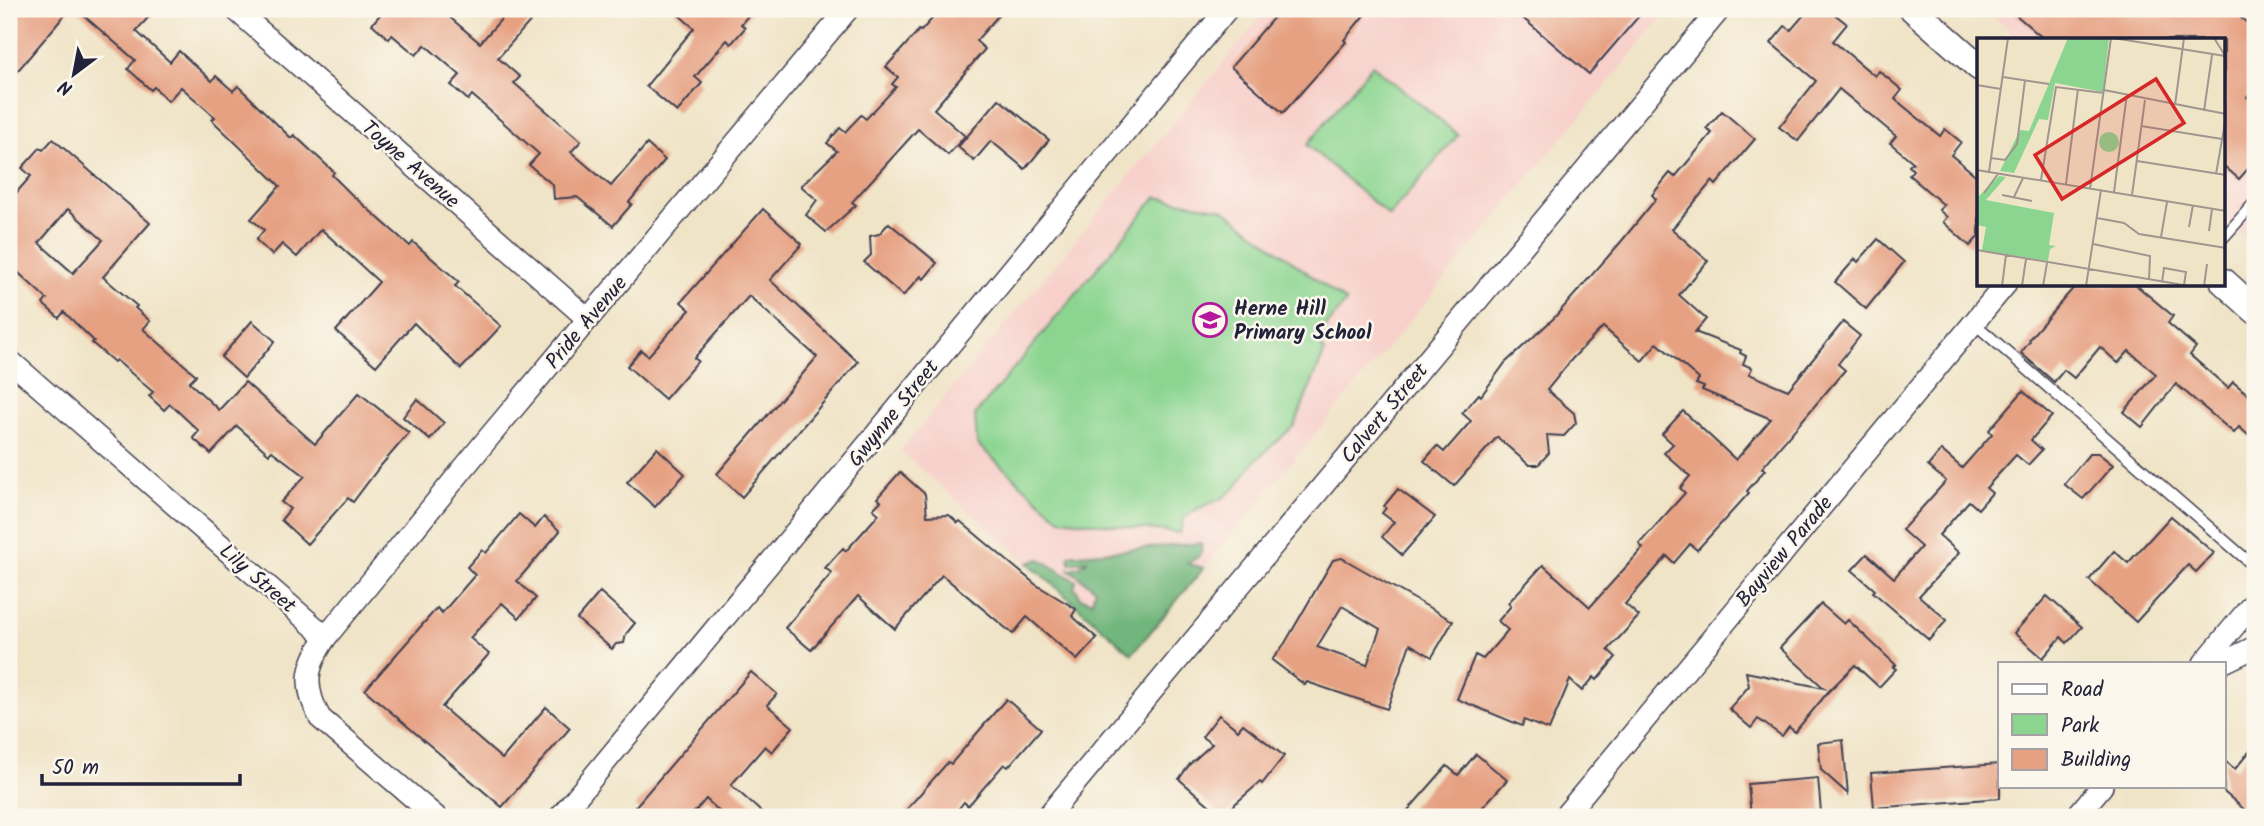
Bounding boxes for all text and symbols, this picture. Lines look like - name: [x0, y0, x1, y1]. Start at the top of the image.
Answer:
- north arrow: [38, 38, 108, 108]
- inset map: [1977, 38, 2226, 287]
- text: N: [53, 71, 79, 103]
- street label: Toyne Avenue: [353, 113, 467, 218]
- street label: Pride Avenue: [538, 268, 637, 377]
- place label: Herne Hill Primary School: [1234, 293, 1372, 350]
- school or university icon: Herne Hill Primary School: [1191, 301, 1229, 339]
- street label: Gwynne Street: [840, 352, 949, 475]
- street label: Calvert Street: [1333, 356, 1438, 472]
- street label: Bayview Parade: [1729, 488, 1842, 615]
- street label: Lily Street: [211, 536, 304, 623]
- legend: [1998, 662, 2226, 788]
- text: Road: [2061, 674, 2104, 707]
- text: Park: [2061, 710, 2099, 743]
- scale bar: [42, 742, 240, 786]
- text: Building: [2061, 744, 2131, 777]
- text: 50 m: [52, 752, 99, 785]

